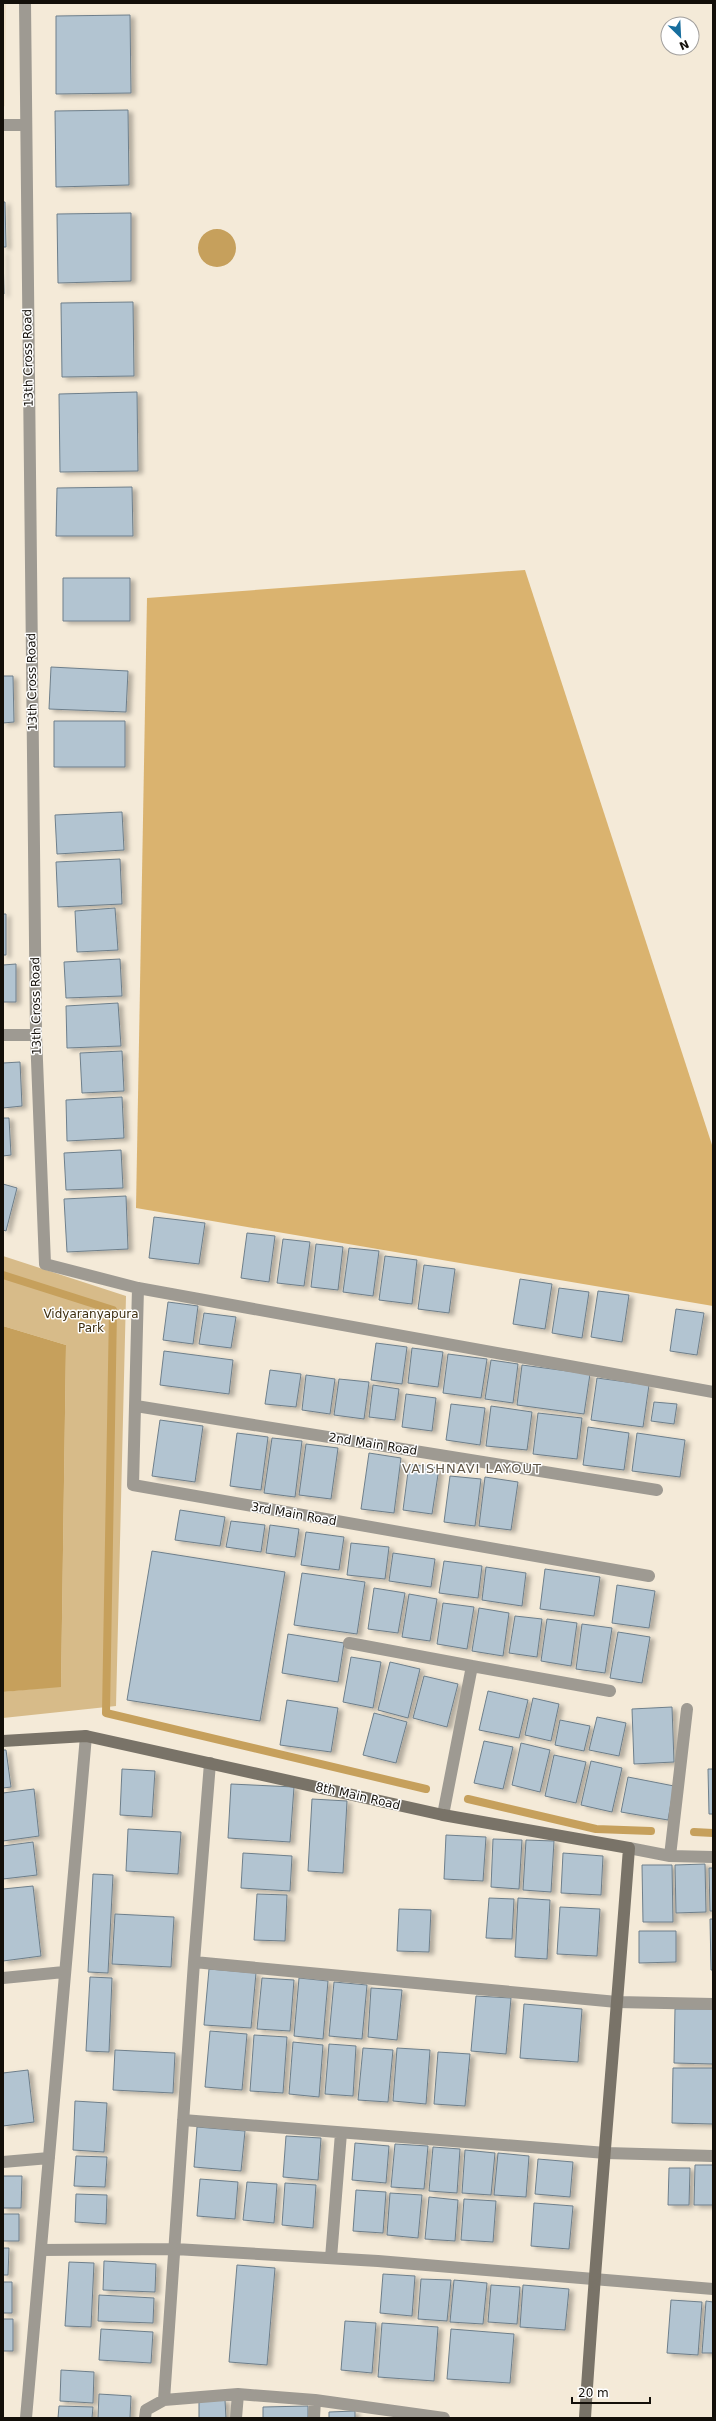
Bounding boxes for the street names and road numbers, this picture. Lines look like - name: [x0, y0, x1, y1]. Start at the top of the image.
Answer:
- street label: 13th Cross Road: [20, 309, 36, 407]
- street label: 13th Cross Road: [24, 633, 40, 731]
- street label: 13th Cross Road: [28, 957, 44, 1055]
- street label: 2nd Main Road: [328, 1430, 418, 1458]
- street label: 3rd Main Road: [250, 1500, 338, 1528]
- street label: 8th Main Road: [314, 1779, 402, 1813]

